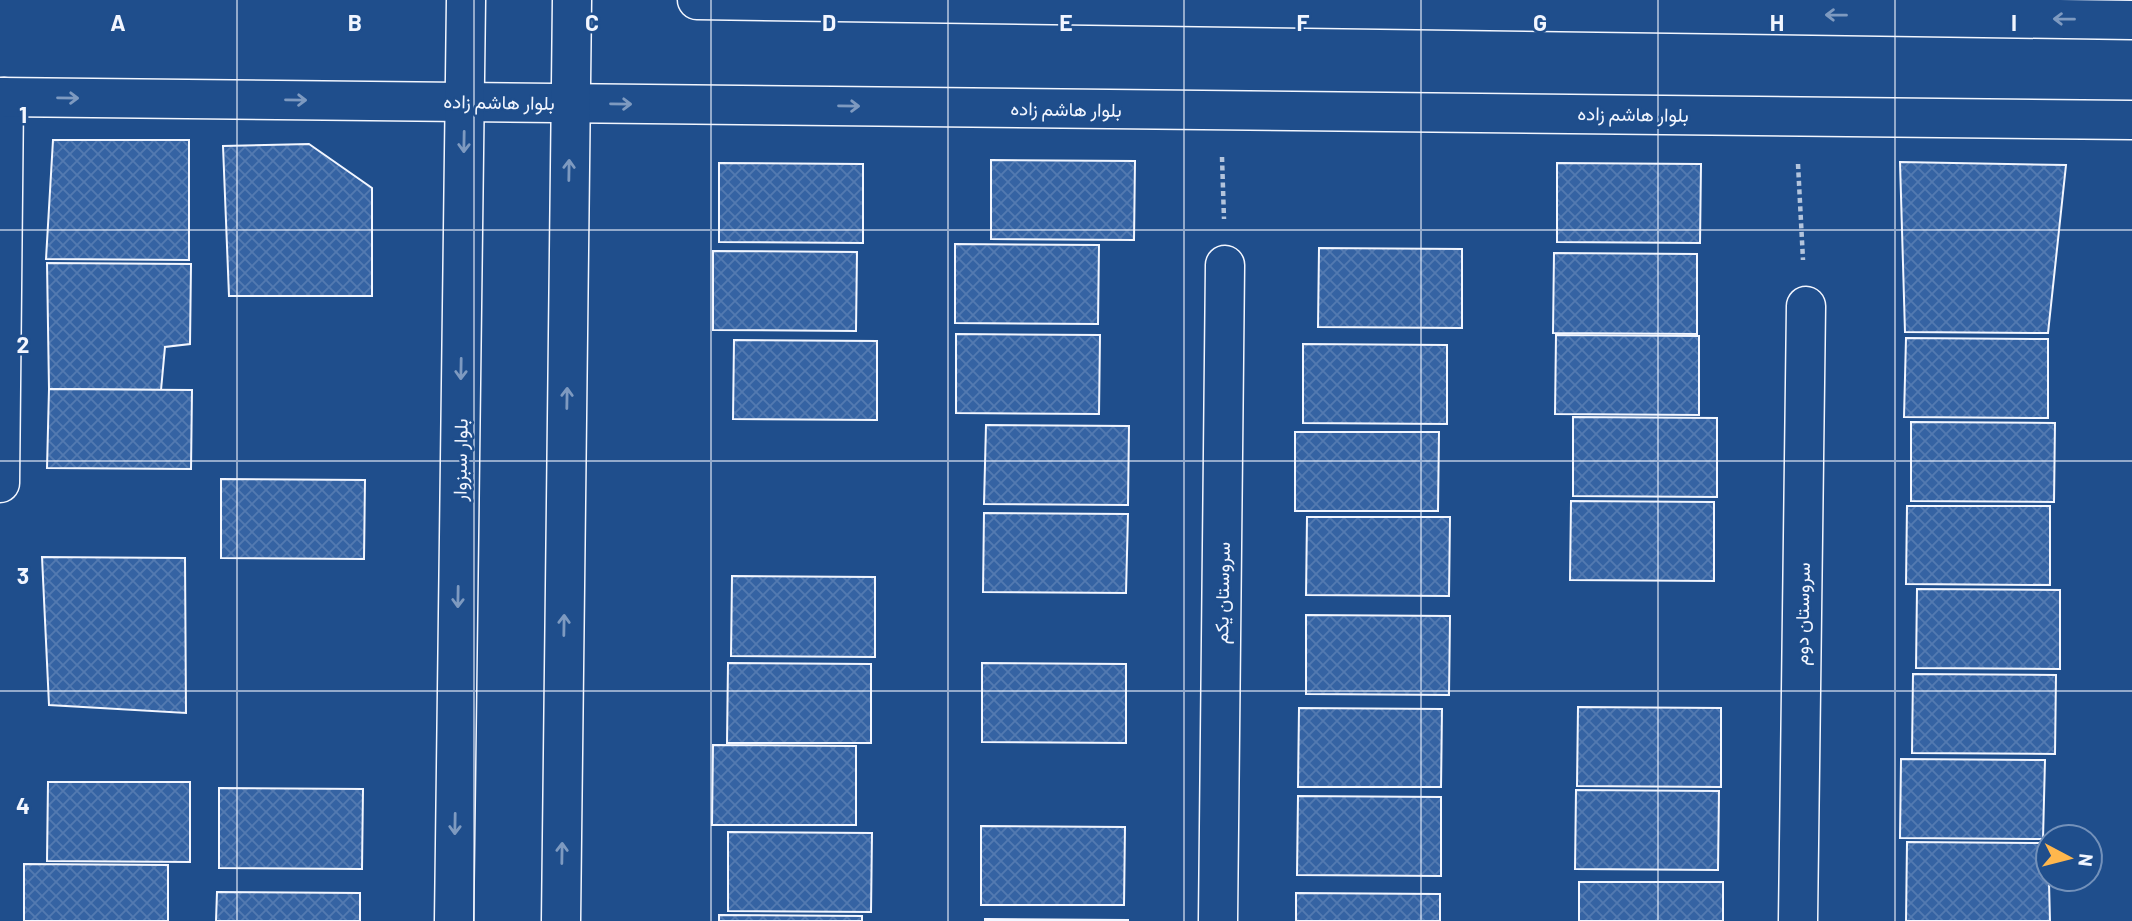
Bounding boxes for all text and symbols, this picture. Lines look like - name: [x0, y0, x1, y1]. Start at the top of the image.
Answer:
- text: A: [110, 8, 126, 36]
- text: B: [348, 8, 362, 36]
- text: C: [585, 8, 599, 36]
- text: D: [822, 8, 836, 36]
- text: E: [1059, 8, 1073, 36]
- text: F: [1297, 8, 1310, 36]
- text: G: [1533, 8, 1547, 36]
- text: H: [1770, 8, 1784, 36]
- text: I: [2011, 8, 2017, 36]
- one-way arrow: [1825, 9, 1848, 22]
- one-way arrow: [2053, 12, 2076, 25]
- street label: بلوار هاشم زاده: [443, 89, 555, 116]
- one-way arrow: [56, 91, 79, 105]
- one-way arrow: [284, 93, 307, 107]
- street label: بلوار هاشم زاده: [1010, 96, 1122, 123]
- one-way arrow: [609, 97, 632, 111]
- one-way arrow: [837, 99, 860, 113]
- text: 1: [19, 100, 27, 128]
- street label: بلوار هاشم زاده: [1577, 101, 1689, 128]
- one-way arrow: [457, 130, 471, 153]
- one-way arrow: [563, 159, 576, 182]
- text: 2: [17, 330, 29, 358]
- one-way arrow: [454, 357, 468, 380]
- one-way arrow: [560, 387, 574, 410]
- street label: بلوار سبزوار: [447, 418, 473, 503]
- street label: سروستان یکم: [1209, 542, 1236, 644]
- text: 3: [17, 561, 29, 589]
- street label: سروستان دوم: [1789, 562, 1816, 666]
- one-way arrow: [451, 585, 465, 608]
- one-way arrow: [557, 614, 571, 637]
- text: 4: [16, 791, 30, 819]
- one-way arrow: [449, 812, 462, 835]
- north arrow: [2034, 823, 2104, 893]
- one-way arrow: [555, 842, 569, 865]
- text: N: [2074, 852, 2099, 868]

